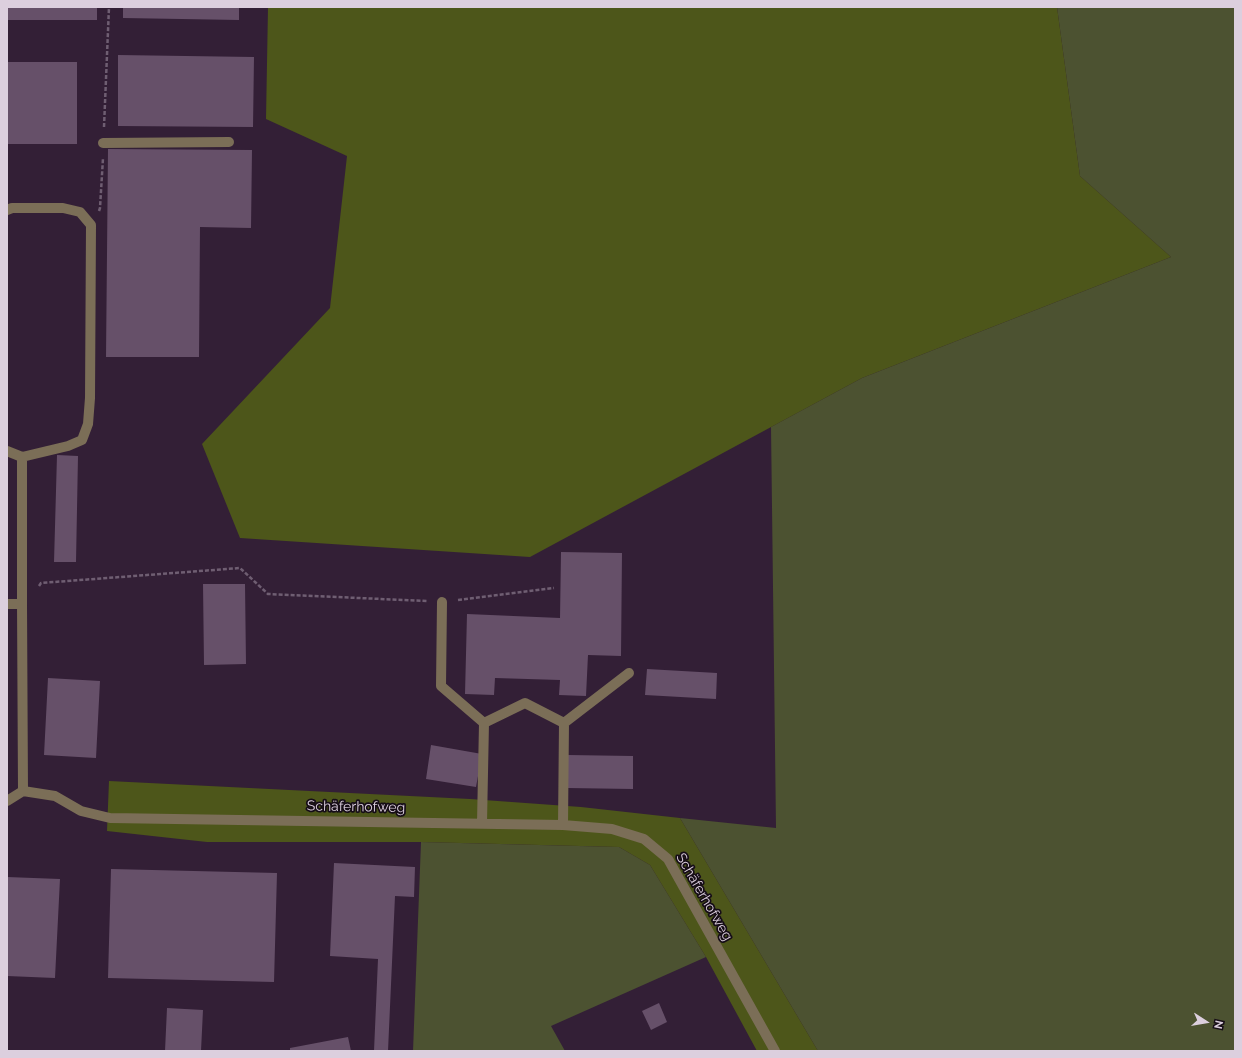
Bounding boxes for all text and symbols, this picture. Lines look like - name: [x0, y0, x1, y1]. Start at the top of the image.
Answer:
- street label: Schäferhofweg: [307, 798, 405, 816]
- street label: Schäferhofweg: [672, 850, 736, 944]
- north arrow: [1186, 1002, 1226, 1042]
- text: N: [1211, 1019, 1225, 1030]

